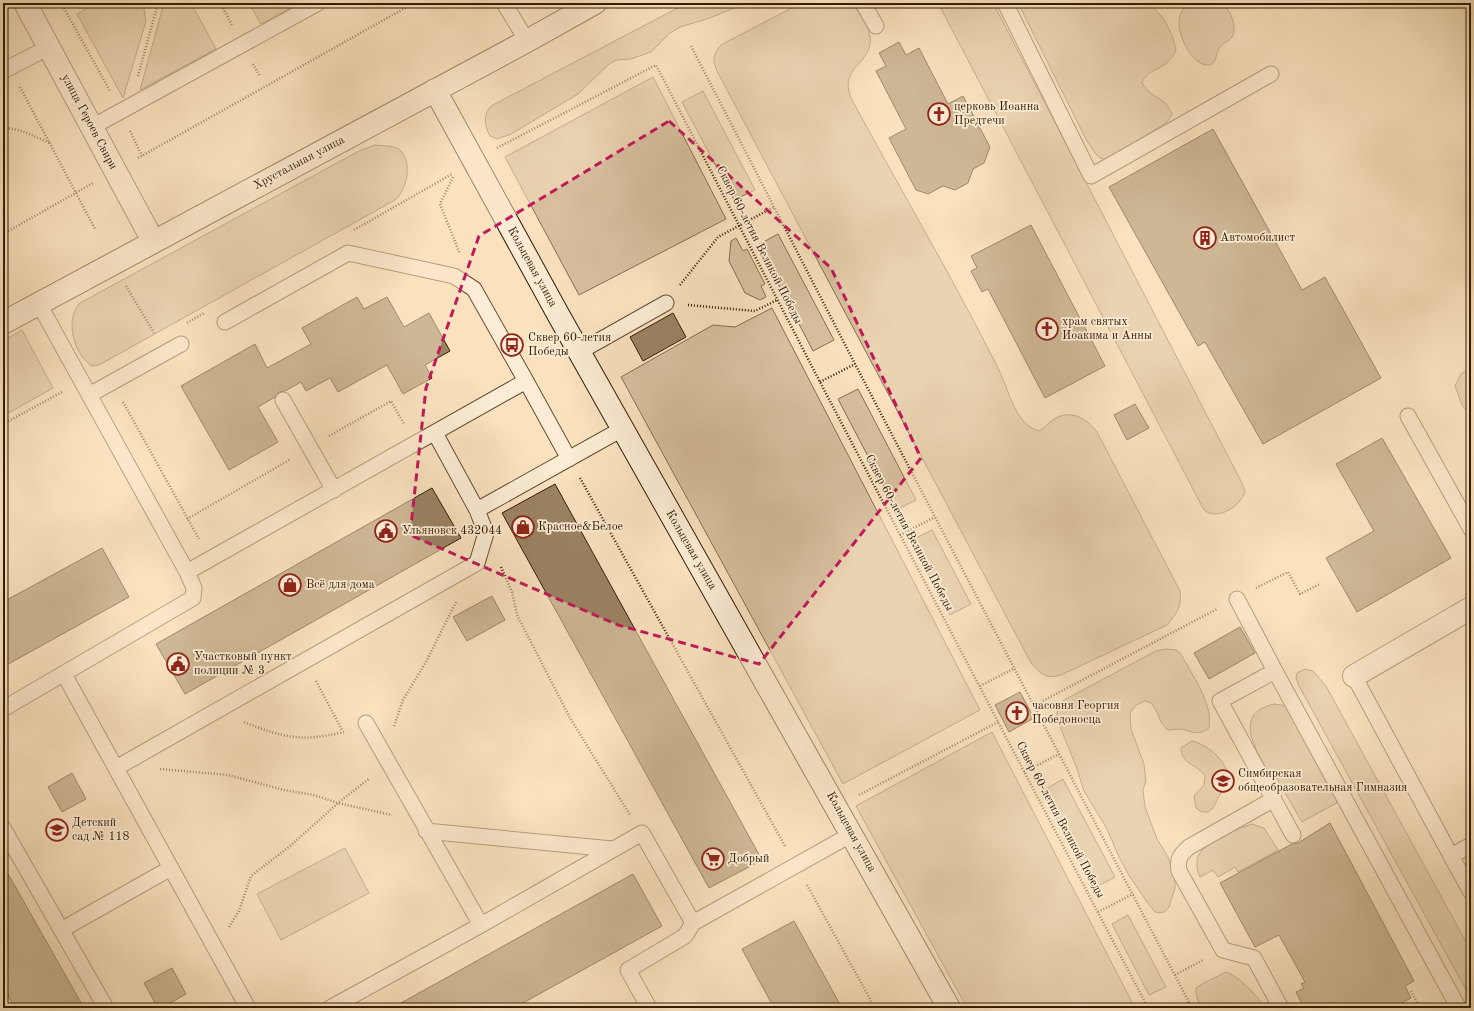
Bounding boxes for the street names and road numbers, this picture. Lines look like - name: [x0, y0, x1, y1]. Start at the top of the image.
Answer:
- street label: улица Героев Свири: [59, 72, 119, 172]
- street label: Хрустальная улица: [251, 134, 347, 192]
- street label: Сквер 60-летия Великой Победы: [714, 164, 804, 326]
- street label: Кольцевая улица: [505, 225, 559, 309]
- street label: Сквер 60-летия Великой Победы: [863, 453, 955, 613]
- street label: Кольцевая улица: [663, 508, 719, 592]
- street label: Сквер 60-летия Великой Победы: [1014, 740, 1106, 900]
- street label: Кольцевая улица: [824, 790, 878, 874]

